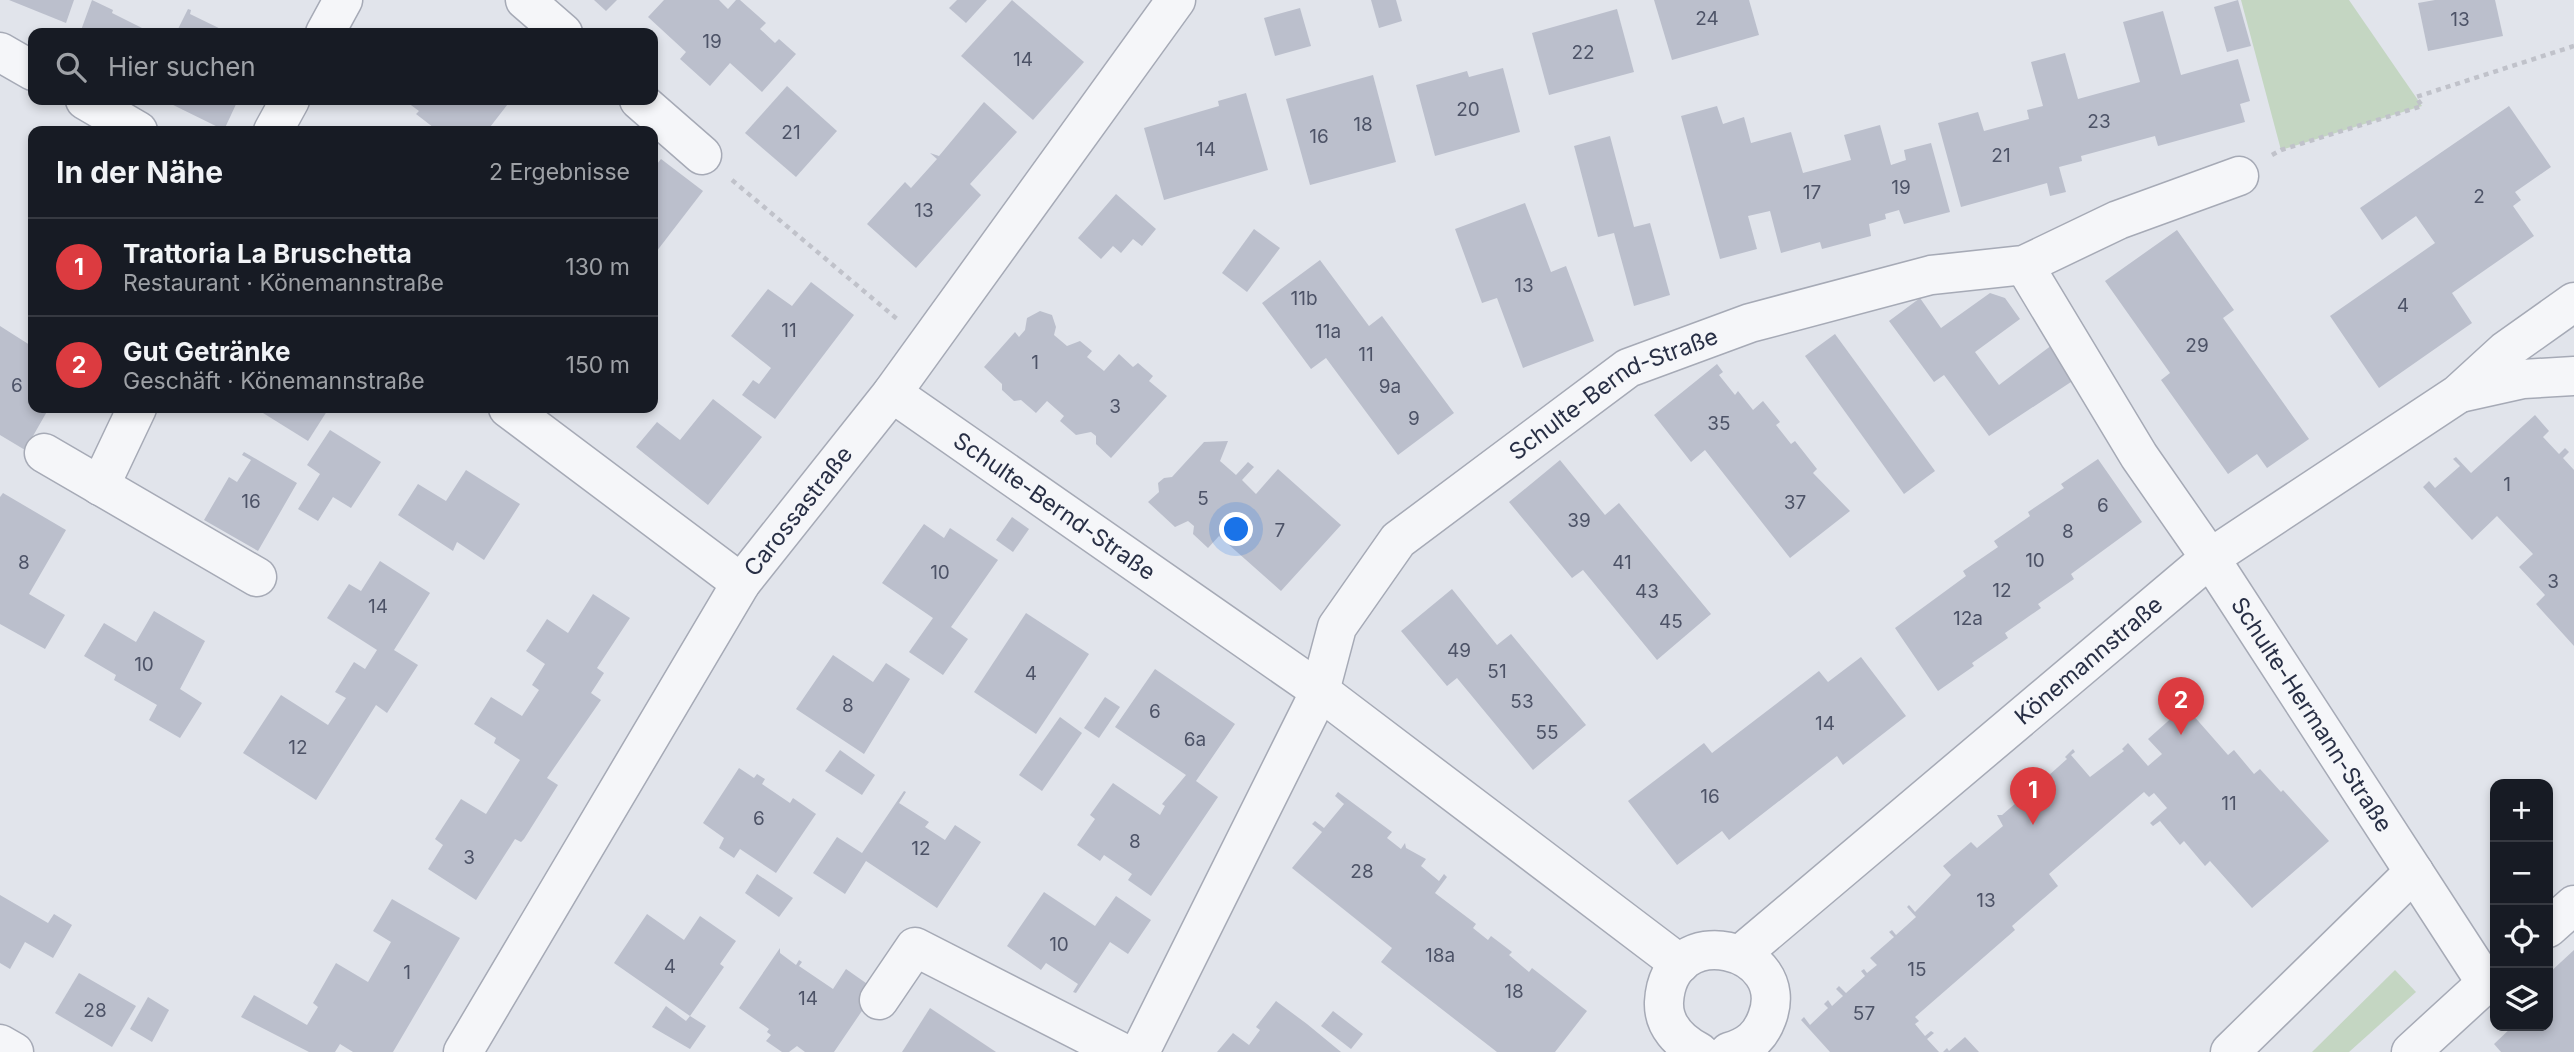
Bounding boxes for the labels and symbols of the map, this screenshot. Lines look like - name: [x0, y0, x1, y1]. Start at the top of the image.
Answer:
- house number: 24: [1695, 7, 1719, 30]
- house number: 13: [2450, 8, 2470, 31]
- house number: 19: [702, 30, 722, 53]
- house number: 22: [1571, 41, 1595, 64]
- house number: 14: [1013, 48, 1033, 71]
- house number: 20: [1456, 98, 1480, 121]
- house number: 23: [2087, 110, 2111, 133]
- house number: 18: [1353, 113, 1373, 136]
- house number: 21: [781, 121, 801, 144]
- house number: 16: [1309, 125, 1329, 148]
- house number: 14: [1196, 138, 1216, 161]
- house number: 21: [1991, 144, 2011, 167]
- house number: 19: [1891, 176, 1911, 199]
- house number: 17: [1803, 181, 1821, 204]
- house number: 2: [2473, 185, 2485, 208]
- house number: 13: [914, 199, 934, 222]
- house number: 13: [1514, 274, 1534, 297]
- house number: 11b: [1290, 287, 1318, 310]
- house number: 4: [2397, 294, 2409, 317]
- house number: 11: [781, 319, 797, 342]
- house number: 11a: [1315, 320, 1341, 343]
- street label: Schulte-Bernd-Straße: [1504, 322, 1722, 466]
- house number: 29: [2185, 334, 2209, 357]
- house number: 11: [1358, 343, 1374, 366]
- house number: 1: [1031, 351, 1039, 374]
- house number: 6: [11, 374, 23, 397]
- house number: 9a: [1379, 375, 1401, 398]
- house number: 3: [1109, 395, 1121, 418]
- house number: 9: [1408, 407, 1420, 430]
- house number: 35: [1707, 412, 1731, 435]
- street label: Schulte-Bernd-Straße: [948, 426, 1161, 586]
- street label: Carossastraße: [738, 441, 858, 582]
- house number: 1: [2503, 473, 2511, 496]
- house number: 5: [1197, 487, 1209, 510]
- house number: 16: [241, 490, 261, 513]
- house number: 37: [1784, 491, 1806, 514]
- house number: 6: [2097, 494, 2109, 517]
- house number: 39: [1567, 509, 1591, 532]
- your location: [1219, 512, 1253, 546]
- house number: 7: [1275, 519, 1285, 542]
- house number: 8: [2062, 520, 2074, 543]
- house number: 10: [2025, 549, 2045, 572]
- house number: 8: [18, 551, 30, 574]
- house number: 41: [1612, 551, 1632, 574]
- house number: 10: [930, 561, 950, 584]
- house number: 3: [2547, 570, 2559, 593]
- house number: 12: [1992, 579, 2012, 602]
- house number: 43: [1635, 580, 1659, 603]
- street label: Könemannstraße: [2009, 590, 2168, 731]
- street label: Schulte-Hermann-Straße: [2225, 592, 2398, 837]
- house number: 14: [368, 595, 388, 618]
- house number: 12a: [1953, 607, 1983, 630]
- house number: 45: [1659, 610, 1683, 633]
- house number: 49: [1447, 639, 1471, 662]
- house number: 10: [134, 653, 154, 676]
- house number: 51: [1487, 660, 1507, 683]
- house number: 4: [1025, 662, 1037, 685]
- pin: 2: [2158, 677, 2204, 735]
- house number: 53: [1510, 690, 1534, 713]
- house number: 8: [842, 694, 854, 717]
- house number: 6: [1149, 700, 1161, 723]
- house number: 14: [1815, 712, 1835, 735]
- house number: 55: [1535, 721, 1559, 744]
- house number: 6a: [1184, 728, 1206, 751]
- house number: 12: [288, 736, 308, 759]
- pin: 1: [2010, 767, 2056, 825]
- house number: 16: [1700, 785, 1720, 808]
- house number: 11: [2221, 792, 2237, 815]
- house number: 6: [753, 807, 765, 830]
- house number: 8: [1129, 830, 1141, 853]
- house number: 12: [911, 837, 931, 860]
- house number: 3: [463, 846, 475, 869]
- house number: 28: [1350, 860, 1374, 883]
- house number: 13: [1976, 889, 1996, 912]
- house number: 10: [1049, 933, 1069, 956]
- house number: 18a: [1425, 944, 1455, 967]
- house number: 4: [664, 955, 676, 978]
- house number: 15: [1907, 958, 1927, 981]
- house number: 1: [403, 961, 411, 984]
- house number: 18: [1504, 980, 1524, 1003]
- house number: 14: [798, 987, 818, 1010]
- house number: 28: [83, 999, 107, 1022]
- house number: 57: [1853, 1002, 1875, 1025]

